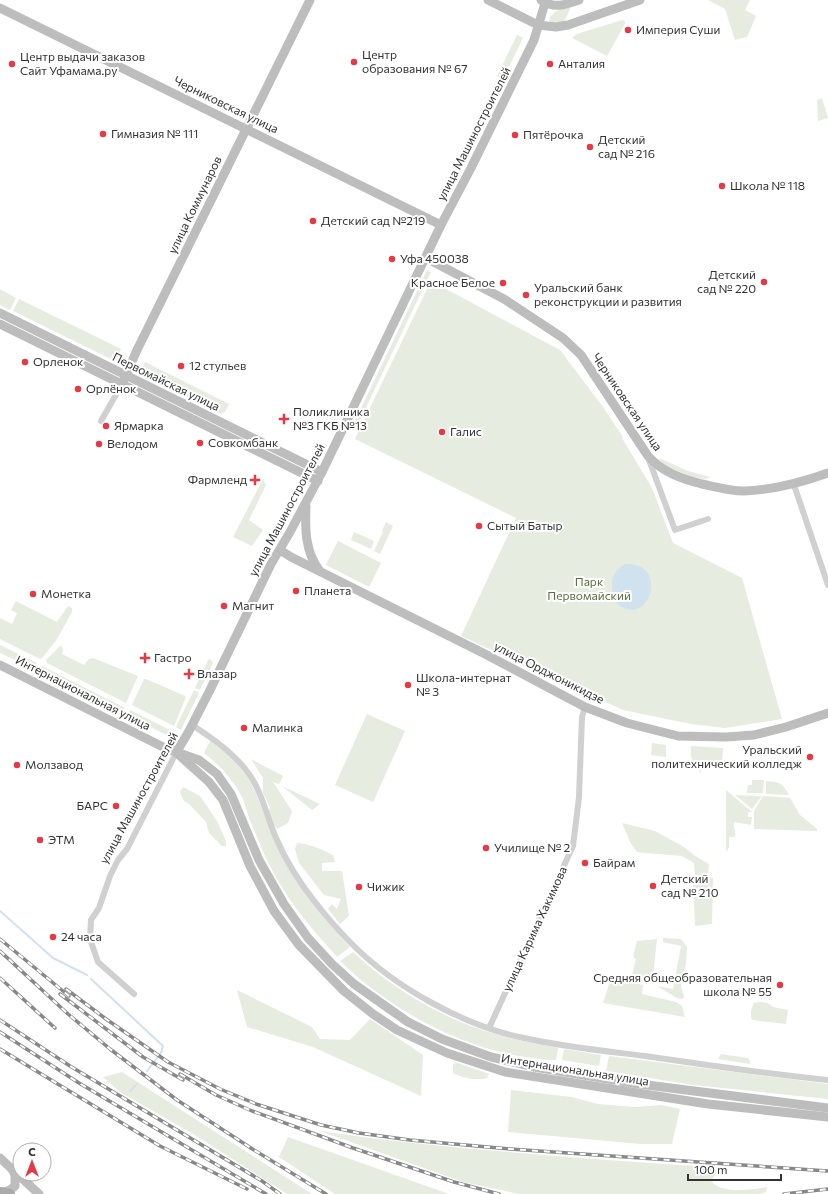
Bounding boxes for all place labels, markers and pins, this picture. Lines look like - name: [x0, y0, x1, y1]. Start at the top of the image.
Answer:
- place label: Империя Суши: [636, 22, 720, 36]
- marker: Империя Суши: [623, 25, 633, 35]
- place label: Центр образования № 67: [362, 47, 468, 75]
- place label: Центр выдачи заказов Сайт Уфамама.ру: [20, 49, 145, 77]
- place label: Анталия: [558, 56, 605, 70]
- marker: Центр образования № 67: [349, 57, 359, 67]
- marker: Центр выдачи заказов Сайт Уфамама.ру: [7, 59, 17, 69]
- marker: Анталия: [545, 59, 555, 69]
- place label: Гимназия № 111: [111, 126, 198, 140]
- place label: Пятёрочка: [523, 127, 583, 141]
- marker: Гимназия № 111: [98, 129, 108, 139]
- marker: Пятёрочка: [510, 130, 520, 140]
- place label: Детский сад № 216: [598, 132, 655, 160]
- marker: Детский сад № 216: [585, 142, 595, 152]
- place label: Школа № 118: [730, 178, 805, 192]
- marker: Школа № 118: [717, 181, 727, 191]
- place label: Детский сад №219: [321, 213, 425, 227]
- marker: Детский сад №219: [308, 216, 318, 226]
- place label: Уфа 450038: [400, 251, 469, 265]
- marker: Уфа 450038: [387, 254, 397, 264]
- place label: Детский сад № 220: [697, 267, 756, 295]
- place label: Красное Белое: [411, 275, 495, 289]
- marker: Детский сад № 220: [759, 277, 769, 287]
- marker: Красное Белое: [498, 278, 508, 288]
- place label: Уральский банк реконструкции и развития: [534, 280, 682, 308]
- marker: Уральский банк реконструкции и развития: [521, 290, 531, 300]
- place label: Орленок: [33, 354, 84, 368]
- marker: Орленок: [20, 357, 30, 367]
- place label: 12 стульев: [189, 358, 246, 372]
- marker: 12 стульев: [176, 361, 186, 371]
- place label: Орлёнок: [86, 381, 137, 395]
- marker: Орлёнок: [73, 384, 83, 394]
- place label: Поликлиника №3 ГКБ №13: [293, 404, 369, 432]
- marker: Поликлиника №3 ГКБ №13: [278, 413, 290, 425]
- place label: Ярмарка: [114, 418, 163, 432]
- marker: Ярмарка: [101, 421, 111, 431]
- place label: Галис: [450, 424, 482, 438]
- marker: Галис: [437, 427, 447, 437]
- place label: Совкомбанк: [208, 435, 279, 449]
- place label: Велодом: [107, 436, 158, 450]
- marker: Совкомбанк: [195, 438, 205, 448]
- marker: Велодом: [94, 439, 104, 449]
- place label: Фармленд: [188, 472, 247, 486]
- marker: Фармленд: [250, 475, 260, 485]
- place label: Сытый Батыр: [487, 518, 563, 532]
- marker: Сытый Батыр: [474, 521, 484, 531]
- place label: Планета: [304, 583, 351, 597]
- place label: Монетка: [41, 586, 91, 600]
- marker: Планета: [291, 586, 301, 596]
- marker: Монетка: [28, 589, 38, 599]
- place label: Магнит: [232, 598, 275, 612]
- marker: Магнит: [219, 601, 229, 611]
- place label: Гастро: [154, 650, 192, 664]
- marker: Гастро: [139, 652, 151, 664]
- place label: Влазар: [197, 666, 237, 680]
- marker: Влазар: [184, 669, 194, 679]
- place label: Школа-интернат № 3: [416, 670, 512, 698]
- marker: Школа-интернат № 3: [403, 680, 413, 690]
- place label: Малинка: [252, 720, 303, 734]
- marker: Малинка: [239, 723, 249, 733]
- place label: Уральский политехнический колледж: [651, 742, 802, 770]
- marker: Уральский политехнический колледж: [805, 752, 815, 762]
- place label: Молзавод: [25, 757, 83, 771]
- marker: Молзавод: [12, 760, 22, 770]
- place label: БАРС: [76, 798, 108, 812]
- marker: БАРС: [111, 801, 121, 811]
- place label: ЭТМ: [48, 832, 75, 846]
- marker: ЭТМ: [35, 835, 45, 845]
- place label: Училище № 2: [494, 840, 571, 854]
- marker: Училище № 2: [481, 843, 491, 853]
- place label: Байрам: [593, 855, 635, 869]
- marker: Байрам: [580, 858, 590, 868]
- place label: Детский сад № 210: [661, 871, 719, 899]
- place label: Чижик: [367, 879, 405, 893]
- marker: Детский сад № 210: [648, 881, 658, 891]
- marker: Чижик: [354, 882, 364, 892]
- place label: 24 часа: [61, 929, 102, 943]
- marker: 24 часа: [48, 932, 58, 942]
- place label: Средняя общеобразовательная школа № 55: [593, 970, 772, 998]
- marker: Средняя общеобразовательная школа № 55: [775, 980, 785, 990]

